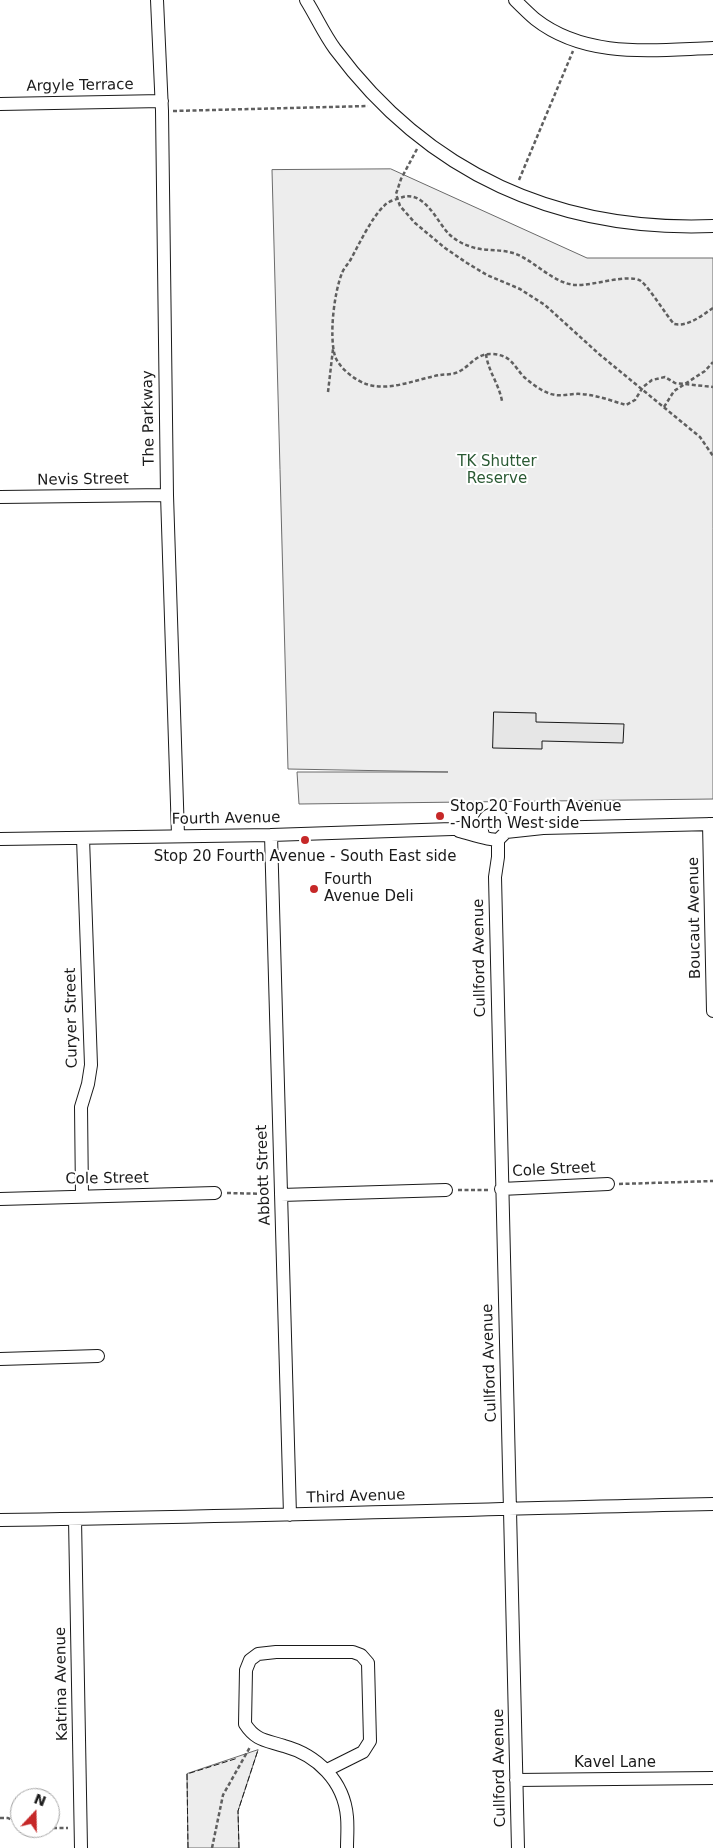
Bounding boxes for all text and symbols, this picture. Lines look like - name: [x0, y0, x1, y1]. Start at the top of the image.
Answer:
- street label: Argyle Terrace: [26, 76, 134, 96]
- street label: The Parkway: [139, 370, 159, 466]
- park label: TK Shutter Reserve: [457, 453, 537, 488]
- street label: Nevis Street: [37, 470, 129, 490]
- place label: Stop 20 Fourth Avenue - North West side: [450, 798, 622, 833]
- street label: Fourth Avenue: [171, 809, 281, 829]
- marker: Stop 20 Fourth Avenue - North West side: [434, 810, 446, 822]
- marker: Stop 20 Fourth Avenue - South East side: [299, 834, 311, 846]
- place label: Stop 20 Fourth Avenue - South East side: [154, 848, 456, 866]
- street label: Boucaut Avenue: [685, 857, 705, 979]
- place label: Fourth Avenue Deli: [324, 871, 414, 906]
- marker: Fourth Avenue Deli: [308, 883, 320, 895]
- street label: Cullford Avenue: [470, 899, 490, 1017]
- street label: Curyer Street: [62, 967, 82, 1069]
- street label: Abbott Street: [253, 1124, 275, 1226]
- street label: Cole Street: [512, 1159, 596, 1181]
- street label: Cole Street: [65, 1169, 149, 1189]
- street label: Cullford Avenue: [479, 1303, 501, 1423]
- street label: Third Avenue: [306, 1486, 406, 1508]
- street label: Katrina Avenue: [52, 1627, 72, 1741]
- street label: Cullford Avenue: [490, 1709, 510, 1827]
- street label: Kavel Lane: [574, 1754, 656, 1772]
- north arrow: [10, 1788, 60, 1838]
- text: N: [32, 1790, 48, 1809]

